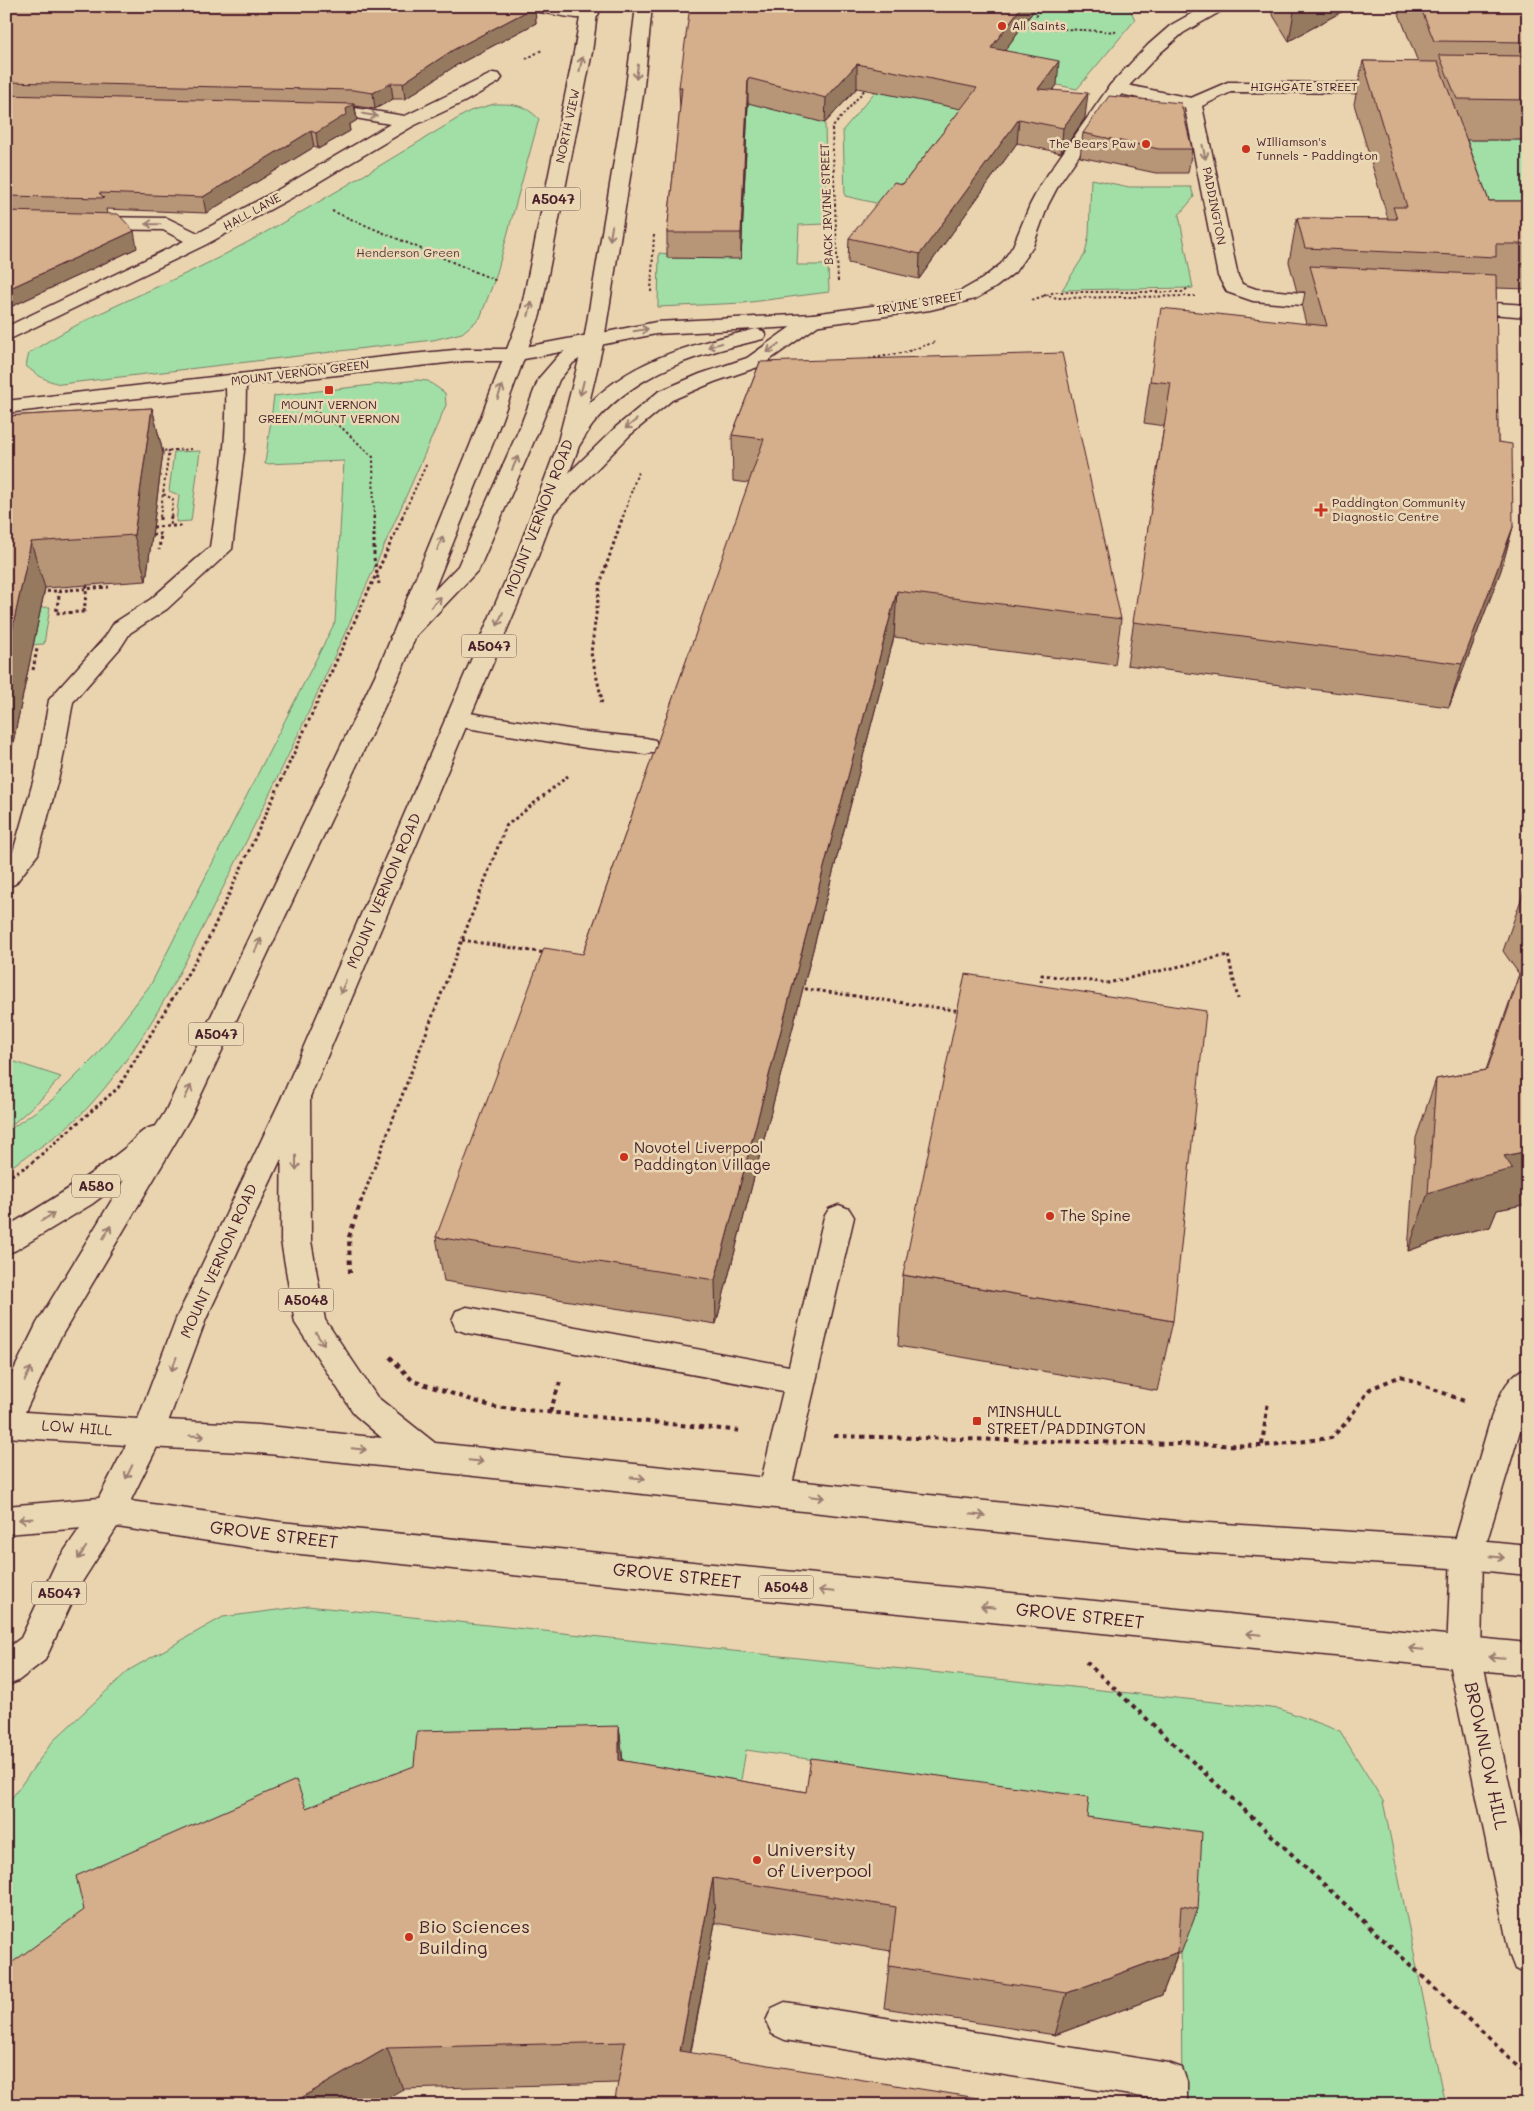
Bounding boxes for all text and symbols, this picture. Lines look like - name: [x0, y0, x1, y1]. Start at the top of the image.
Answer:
- place label: All Saints: [1012, 17, 1066, 33]
- marker: All Saints: [996, 20, 1008, 32]
- one-way arrow: [577, 57, 586, 73]
- one-way arrow: [632, 64, 642, 80]
- street label: HIGHGATE STREET: [1250, 78, 1358, 94]
- street label: NORTH VIEW: [551, 87, 583, 164]
- one-way arrow: [361, 111, 377, 121]
- place label: WIlliamson's Tunnels - Paddington: [1256, 133, 1378, 163]
- place label: The Bears Paw: [1049, 135, 1136, 151]
- marker: The Bears Paw: [1140, 138, 1152, 150]
- street label: BACK IRVINE STREET: [816, 143, 836, 265]
- one-way arrow: [1199, 143, 1209, 159]
- marker: WIlliamson's Tunnels - Paddington: [1240, 143, 1252, 155]
- street label: PADDINGTON: [1200, 165, 1230, 246]
- road number: A5047: [526, 188, 580, 210]
- street label: HALL LANE: [220, 189, 283, 234]
- one-way arrow: [146, 219, 162, 229]
- one-way arrow: [606, 224, 616, 240]
- park label: Henderson Green: [356, 244, 460, 260]
- street label: IRVINE STREET: [876, 287, 964, 317]
- one-way arrow: [526, 302, 535, 318]
- one-way arrow: [633, 325, 649, 335]
- one-way arrow: [707, 341, 723, 350]
- one-way arrow: [766, 343, 780, 353]
- street label: MOUNT VERNON GREEN: [230, 356, 370, 388]
- one-way arrow: [577, 379, 586, 395]
- marker: MOUNT VERNON GREEN/MOUNT VERNON: [323, 384, 335, 396]
- one-way arrow: [496, 385, 505, 401]
- place label: MOUNT VERNON GREEN/MOUNT VERNON: [258, 396, 400, 426]
- one-way arrow: [625, 418, 638, 429]
- street label: MOUNT VERNON ROAD: [499, 436, 577, 599]
- one-way arrow: [510, 456, 520, 471]
- place label: Paddington Community Diagnostic Centre: [1332, 494, 1465, 524]
- marker: Paddington Community Diagnostic Centre: [1314, 503, 1328, 517]
- one-way arrow: [437, 536, 446, 551]
- one-way arrow: [430, 596, 442, 609]
- one-way arrow: [495, 611, 505, 626]
- road number: A5047: [462, 634, 516, 658]
- street label: MOUNT VERNON ROAD: [341, 810, 425, 971]
- one-way arrow: [254, 938, 264, 953]
- one-way arrow: [337, 979, 347, 994]
- road number: A5047: [188, 1022, 244, 1046]
- one-way arrow: [184, 1085, 194, 1100]
- place label: Novotel Liverpool Paddington Village: [634, 1137, 771, 1174]
- marker: Novotel Liverpool Paddington Village: [618, 1151, 630, 1163]
- one-way arrow: [291, 1154, 301, 1171]
- road number: A580: [72, 1174, 120, 1198]
- street label: MOUNT VERNON ROAD: [175, 1180, 261, 1341]
- place label: The Spine: [1060, 1205, 1131, 1225]
- marker: The Spine: [1044, 1210, 1056, 1222]
- one-way arrow: [40, 1212, 54, 1222]
- one-way arrow: [103, 1226, 113, 1240]
- road number: A5048: [278, 1288, 334, 1312]
- one-way arrow: [315, 1332, 325, 1346]
- one-way arrow: [169, 1356, 178, 1371]
- one-way arrow: [23, 1367, 33, 1382]
- place label: MINSHULL STREET/PADDINGTON: [987, 1401, 1146, 1438]
- street label: LOW HILL: [41, 1415, 113, 1439]
- marker: MINSHULL STREET/PADDINGTON: [971, 1415, 983, 1427]
- one-way arrow: [189, 1431, 205, 1440]
- one-way arrow: [351, 1444, 367, 1454]
- one-way arrow: [468, 1456, 484, 1466]
- one-way arrow: [124, 1465, 134, 1480]
- one-way arrow: [629, 1473, 645, 1483]
- one-way arrow: [808, 1493, 824, 1502]
- one-way arrow: [970, 1510, 986, 1520]
- one-way arrow: [18, 1514, 34, 1523]
- street label: GROVE STREET: [209, 1514, 340, 1554]
- one-way arrow: [77, 1545, 87, 1559]
- one-way arrow: [1489, 1553, 1505, 1562]
- street label: GROVE STREET: [612, 1556, 743, 1594]
- road number: A5048: [758, 1575, 814, 1598]
- road number: A5047: [32, 1582, 86, 1605]
- one-way arrow: [818, 1586, 834, 1596]
- street label: GROVE STREET: [1015, 1596, 1146, 1634]
- one-way arrow: [980, 1602, 996, 1612]
- one-way arrow: [1246, 1629, 1262, 1639]
- one-way arrow: [1408, 1644, 1424, 1654]
- one-way arrow: [1488, 1652, 1504, 1661]
- street label: BROWNLOW HILL: [1460, 1679, 1515, 1833]
- place label: University of Liverpool: [767, 1837, 872, 1882]
- marker: University of Liverpool: [751, 1854, 763, 1866]
- place label: Bio Sciences Building: [419, 1914, 530, 1959]
- marker: Bio Sciences Building: [403, 1931, 415, 1943]

